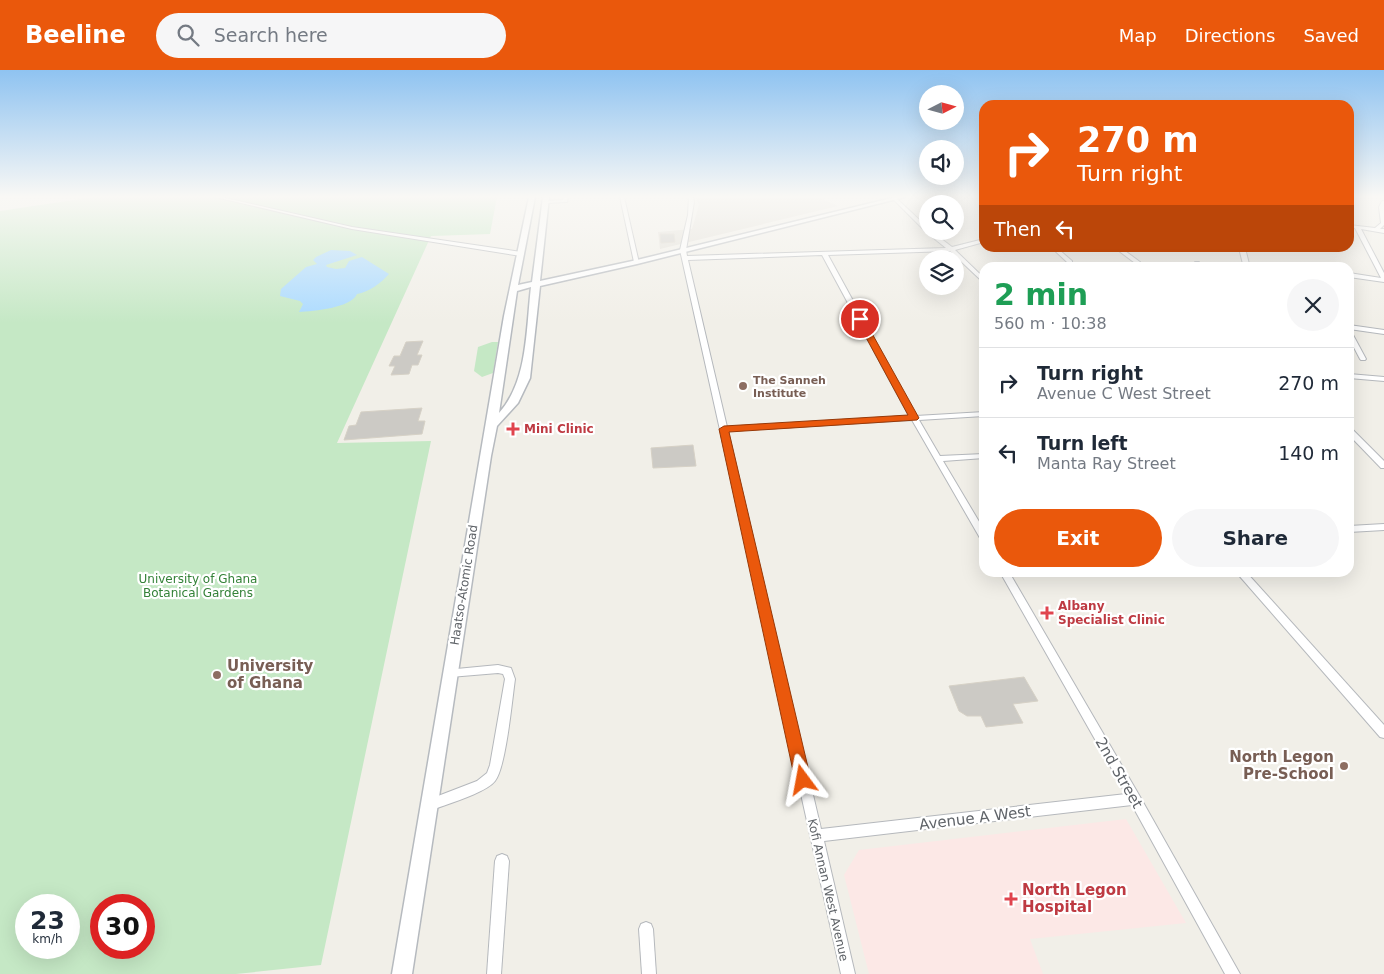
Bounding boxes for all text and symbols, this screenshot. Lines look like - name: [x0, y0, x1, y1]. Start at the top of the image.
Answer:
- search box: [156, 13, 506, 58]
- text: Beeline: [25, 21, 126, 49]
- icon: search: [174, 21, 202, 49]
- text: Search here: [214, 24, 328, 46]
- text: Map: [1119, 25, 1157, 46]
- text: Directions: [1185, 25, 1275, 46]
- text: Saved: [1303, 25, 1359, 46]
- north arrow: [919, 85, 964, 130]
- map controls: [919, 85, 964, 295]
- icon: right: [994, 120, 1059, 185]
- text: 270 m: [1077, 120, 1199, 160]
- button: sound: [919, 140, 964, 185]
- text: Turn right: [1077, 161, 1182, 186]
- button: search: [919, 195, 964, 240]
- icon: left: [1051, 215, 1079, 243]
- text: Then: [994, 218, 1041, 240]
- button: layers: [919, 250, 964, 295]
- text: 2 min: [994, 277, 1088, 312]
- button: close: [1287, 279, 1339, 331]
- pin: [839, 298, 881, 340]
- icon: arrive: [846, 305, 874, 333]
- text: 560 m · 10:38: [994, 314, 1107, 333]
- text: Turn right: [1037, 362, 1143, 384]
- icon: right: [994, 369, 1022, 397]
- text: 270 m: [1278, 372, 1339, 394]
- place label: The Sanneh Institute: [753, 374, 826, 400]
- marker: The Sanneh Institute: [737, 380, 749, 392]
- text: Avenue C West Street: [1037, 384, 1211, 403]
- marker: Mini Clinic: [506, 422, 520, 436]
- place label: Mini Clinic: [524, 422, 594, 436]
- text: Turn left: [1037, 432, 1128, 454]
- icon: left: [994, 439, 1022, 467]
- text: 140 m: [1278, 442, 1339, 464]
- text: Manta Ray Street: [1037, 454, 1176, 473]
- button: Exit: [994, 509, 1162, 567]
- button: Share: [1172, 509, 1339, 567]
- street label: Haatso-Atomic Road: [448, 524, 480, 646]
- park label: University of Ghana Botanical Gardens: [139, 572, 257, 600]
- place label: Albany Specialist Clinic: [1058, 599, 1165, 627]
- marker: Albany Specialist Clinic: [1040, 606, 1054, 620]
- place label: University of Ghana: [227, 657, 314, 692]
- marker: University of Ghana: [211, 669, 223, 681]
- street label: 2nd Street: [1091, 734, 1147, 812]
- place label: North Legon Pre-School: [1229, 748, 1334, 783]
- position arrow: [776, 753, 828, 805]
- marker: North Legon Pre-School: [1338, 760, 1350, 772]
- street label: Avenue A West: [918, 802, 1032, 834]
- street label: Kofi Annan West Avenue: [805, 817, 851, 963]
- place label: North Legon Hospital: [1022, 881, 1127, 916]
- marker: North Legon Hospital: [1004, 892, 1018, 906]
- speed limit sign: 30: [90, 894, 155, 959]
- text: 23: [30, 906, 65, 935]
- text: km/h: [32, 932, 63, 946]

